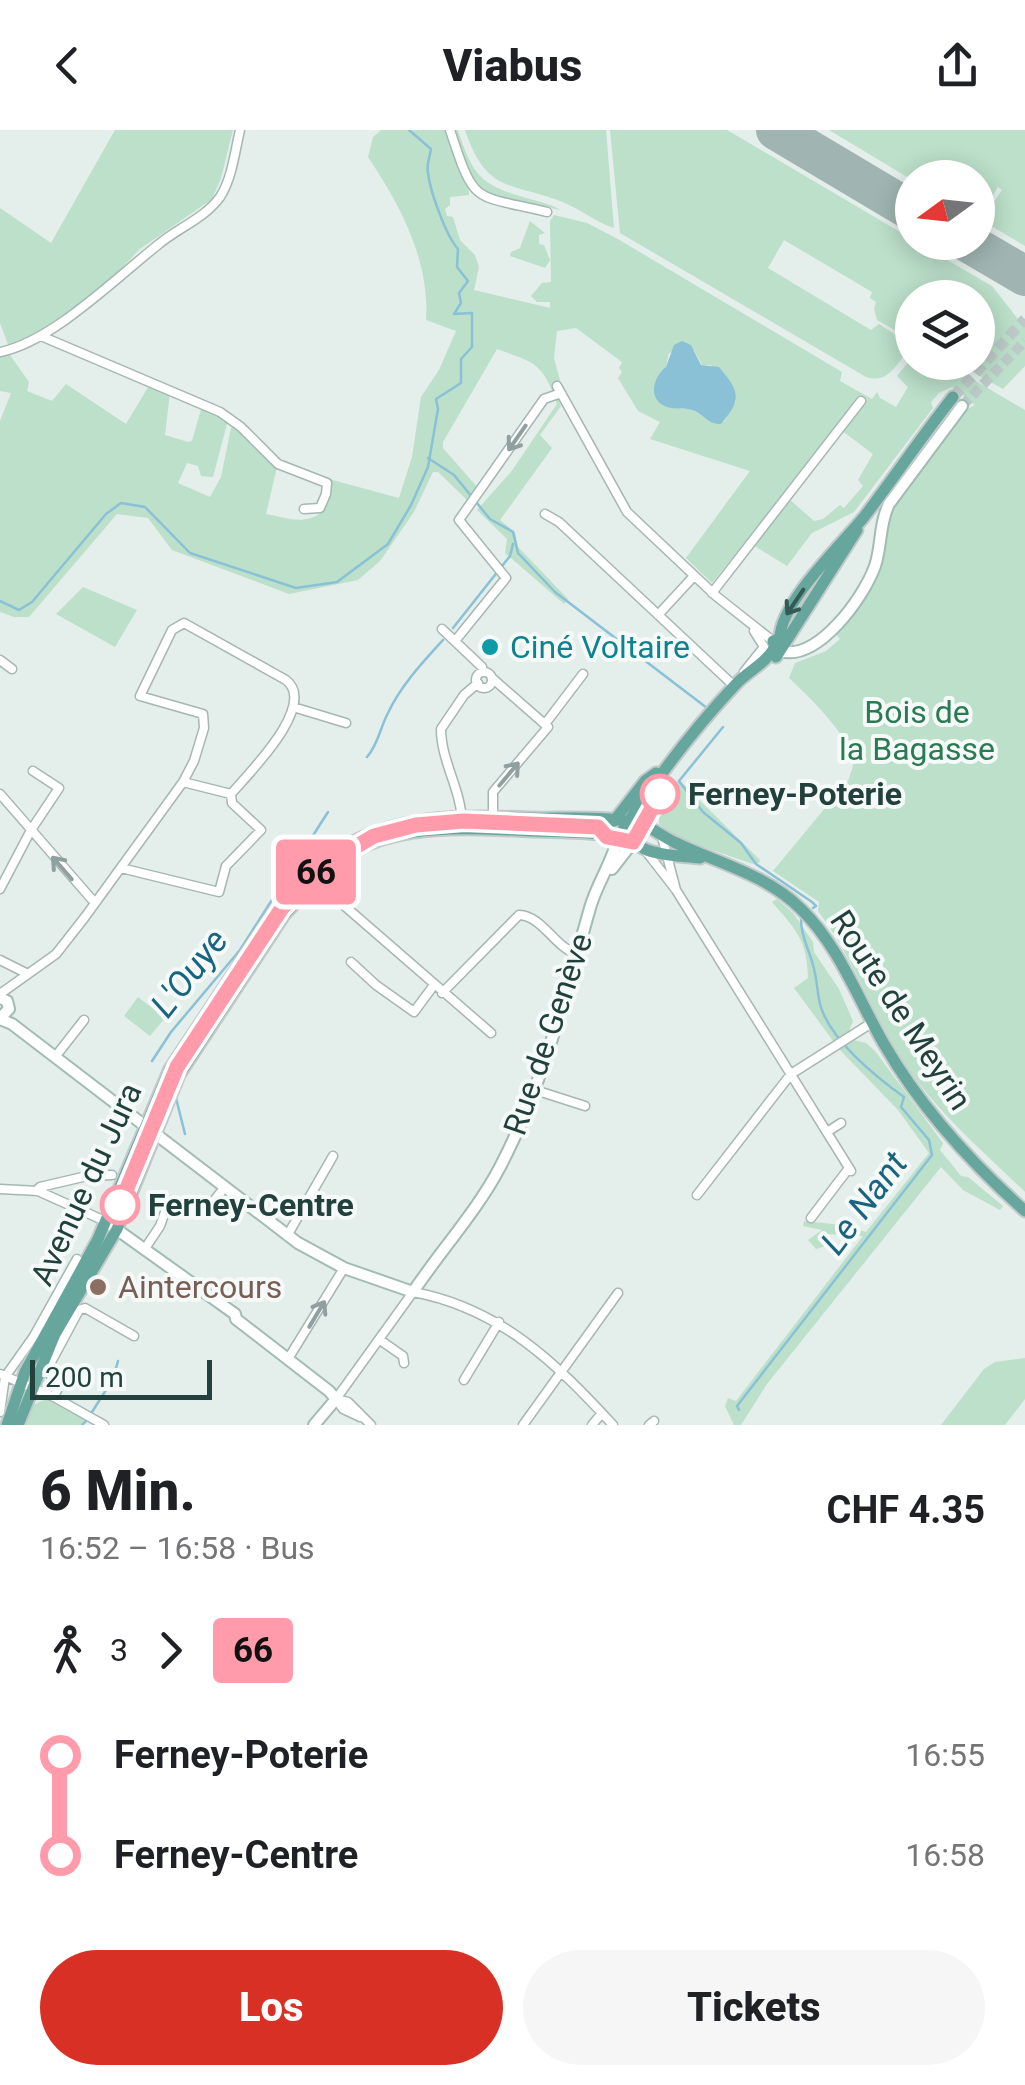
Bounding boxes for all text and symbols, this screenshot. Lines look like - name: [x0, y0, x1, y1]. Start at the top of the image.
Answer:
- icon: back: [40, 38, 95, 93]
- icon: share: [930, 38, 985, 93]
- text: Viabus: [443, 39, 582, 92]
- north arrow: [895, 160, 995, 260]
- map controls: [895, 160, 995, 380]
- button: layers: [895, 280, 995, 380]
- one-way arrow: [507, 424, 528, 452]
- one-way arrow: [784, 588, 805, 616]
- place label: Ciné Voltaire: [510, 628, 690, 666]
- marker: Ciné Voltaire: [479, 636, 501, 658]
- park label: Bois de la Bagasse: [839, 693, 995, 768]
- one-way arrow: [497, 762, 519, 788]
- marker: Ferney-Poterie: [641, 775, 679, 813]
- place label: Ferney-Poterie: [688, 775, 902, 813]
- line badge: 66: [271, 840, 361, 904]
- text: 66: [296, 852, 336, 893]
- one-way arrow: [51, 855, 73, 881]
- street label: Route de Meyrin: [822, 903, 980, 1117]
- water label: L'Ouye: [142, 921, 236, 1025]
- street label: Rue de Genève: [496, 928, 600, 1140]
- street label: Avenue du Jura: [22, 1077, 150, 1291]
- water label: Le Nant: [813, 1143, 917, 1263]
- marker: Ferney-Centre: [101, 1186, 139, 1224]
- place label: Ferney-Centre: [148, 1186, 354, 1224]
- place label: Aintercours: [118, 1268, 282, 1306]
- marker: Aintercours: [87, 1276, 109, 1298]
- one-way arrow: [307, 1300, 327, 1329]
- scale bar: [30, 1355, 212, 1400]
- text: 200 m: [45, 1361, 124, 1394]
- text: 6 Min.: [40, 1459, 196, 1523]
- text: CHF 4.35: [827, 1488, 985, 1532]
- text: 16:52 – 16:58 · Bus: [40, 1529, 315, 1567]
- icon: walk: [40, 1623, 95, 1678]
- icon: forward: [143, 1623, 198, 1678]
- text: 66: [233, 1630, 273, 1671]
- text: 3: [110, 1631, 128, 1669]
- text: Ferney-Poterie: [114, 1733, 368, 1777]
- text: 16:55: [905, 1736, 985, 1774]
- text: Ferney-Centre: [114, 1833, 358, 1877]
- text: 16:58: [905, 1836, 985, 1874]
- button: Los: [40, 1950, 503, 2065]
- button: Tickets: [523, 1950, 985, 2065]

